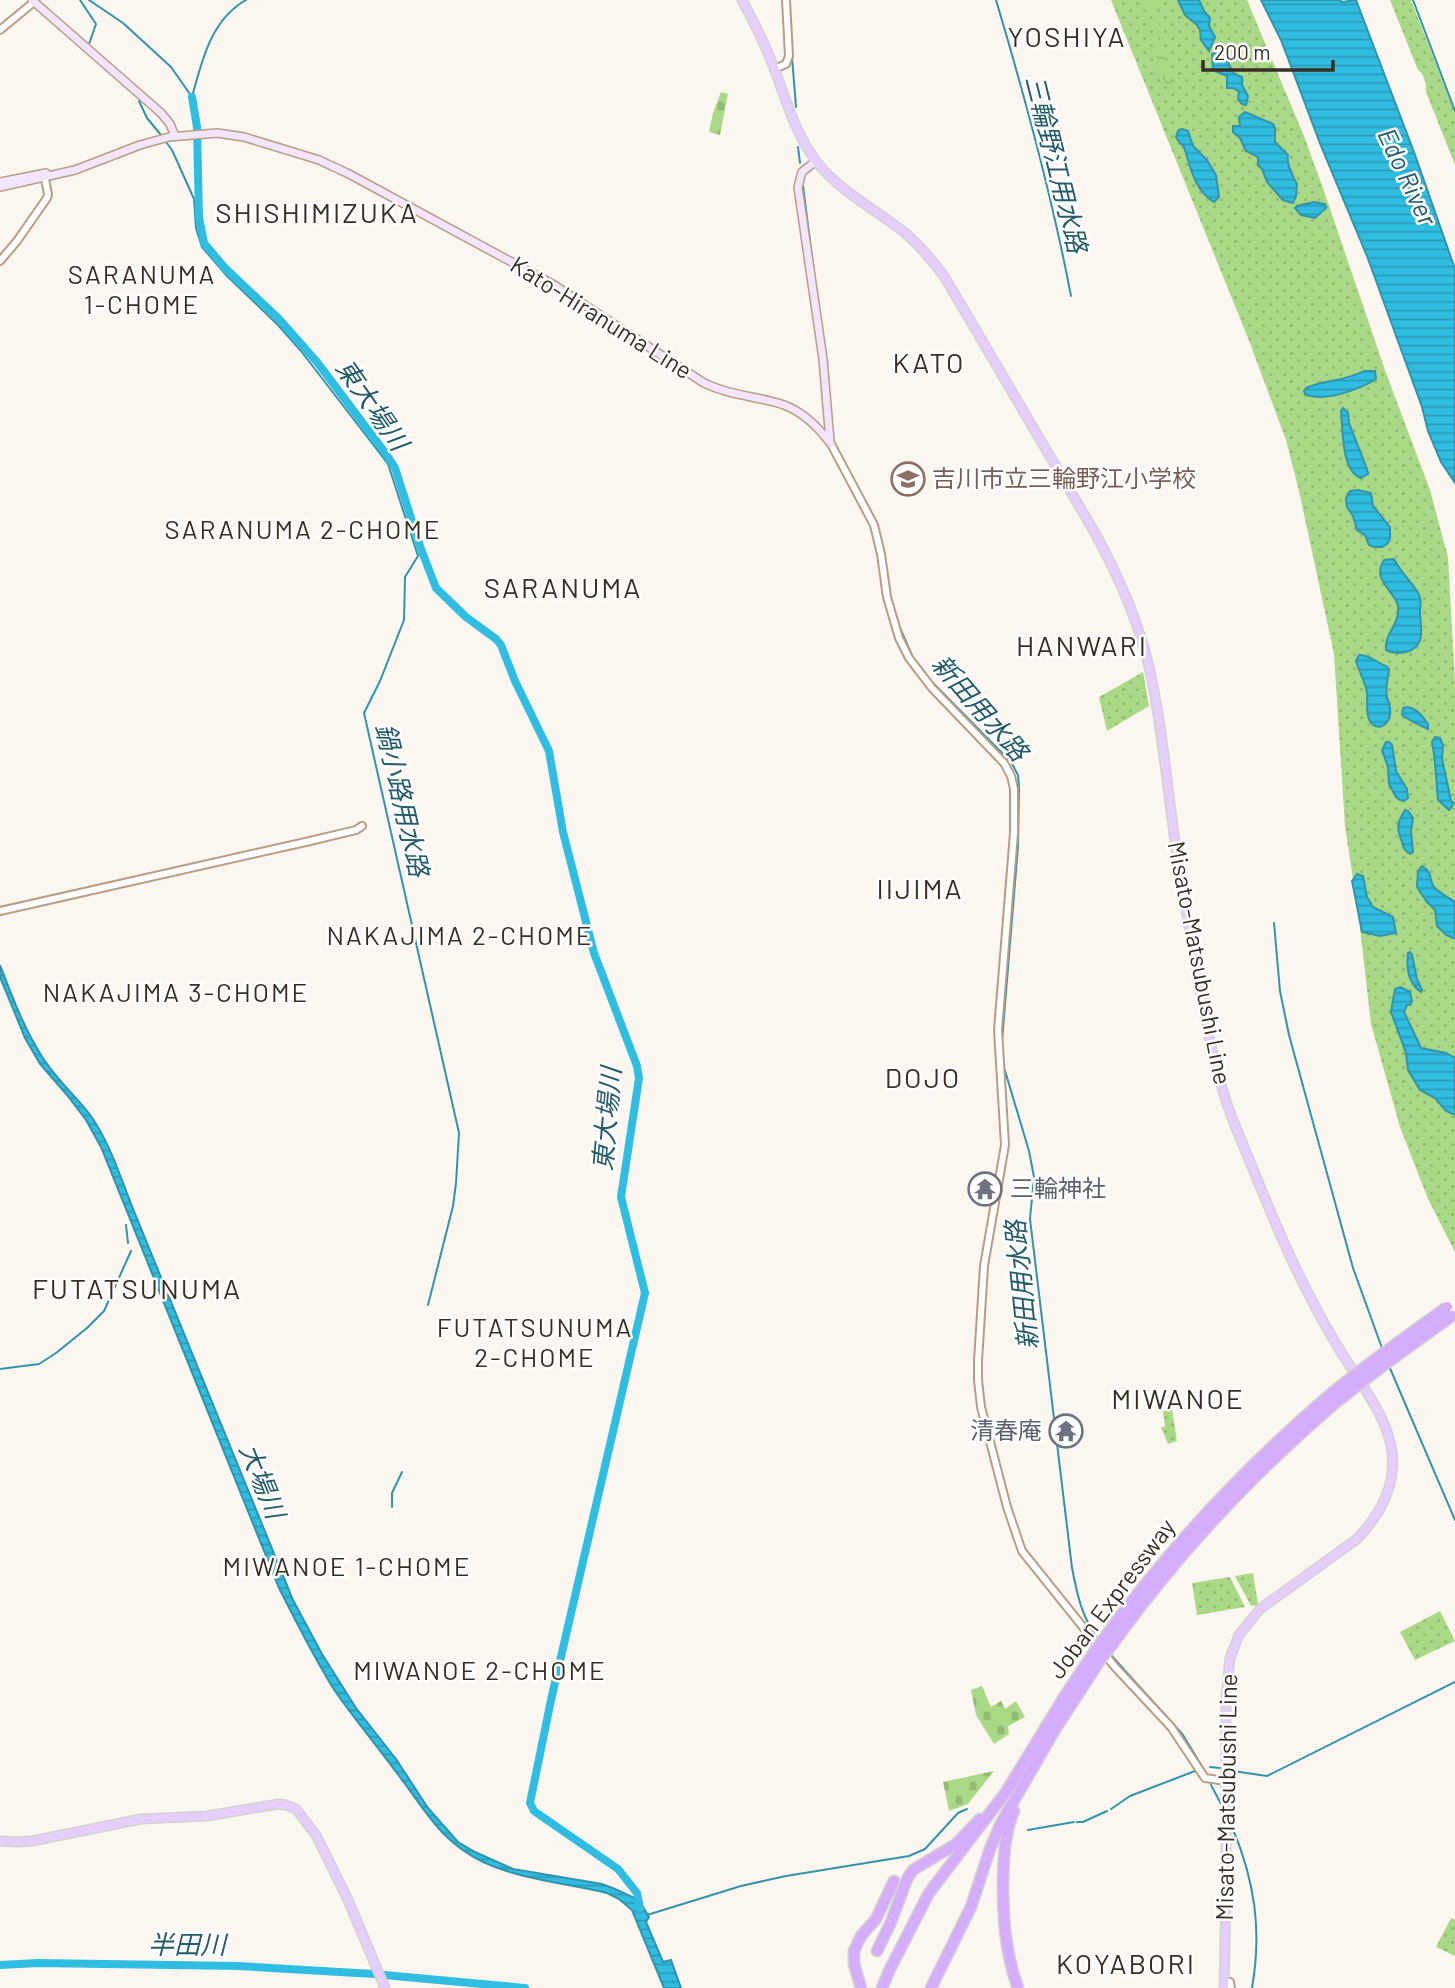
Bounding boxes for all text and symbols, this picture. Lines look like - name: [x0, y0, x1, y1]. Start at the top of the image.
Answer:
- district label: YOSHIYA: [1007, 19, 1127, 53]
- scale bar: [1203, 28, 1332, 72]
- text: 200 m: [1214, 39, 1271, 64]
- water label: 三輪野江用水路: [1020, 72, 1095, 258]
- water label: Edo River: [1372, 123, 1445, 231]
- district label: SHISHIMIZUKA: [215, 195, 419, 229]
- street label: Kato-Hiranuma Line: [506, 249, 698, 384]
- district label: SARANUMA 1-CHOME: [68, 258, 216, 319]
- district label: KATO: [892, 345, 966, 379]
- water label: 東大場川: [331, 353, 417, 458]
- school or university icon: 吉川市立三輪野江小学校: [889, 460, 927, 498]
- place label: 吉川市立三輪野江小学校: [932, 463, 1196, 492]
- district label: SARANUMA 2-CHOME: [164, 513, 442, 544]
- district label: SARANUMA: [484, 570, 642, 604]
- district label: HANWARI: [1016, 628, 1148, 662]
- water label: 新田用水路: [927, 648, 1037, 768]
- water label: 鍋小路用水路: [371, 720, 437, 881]
- street label: Misato-Matsubushi Line: [1163, 839, 1238, 1087]
- district label: IIJIMA: [877, 871, 963, 905]
- district label: NAKAJIMA 2-CHOME: [327, 919, 593, 950]
- district label: NAKAJIMA 3-CHOME: [43, 976, 309, 1007]
- district label: DOJO: [885, 1060, 961, 1094]
- water label: 東大場川: [586, 1063, 626, 1172]
- temple icon: 三輪神社: [966, 1170, 1004, 1208]
- place label: 三輪神社: [1010, 1173, 1106, 1202]
- water label: 新田用水路: [998, 1217, 1043, 1351]
- district label: FUTATSUNUMA: [32, 1271, 242, 1305]
- district label: FUTATSUNUMA 2-CHOME: [437, 1311, 633, 1372]
- district label: MIWANOE: [1111, 1381, 1245, 1415]
- temple icon: 清春庵: [1047, 1412, 1085, 1450]
- place label: 清春庵: [970, 1415, 1042, 1444]
- water label: 大場川: [234, 1438, 293, 1525]
- street label: Joban Expressway: [1041, 1512, 1180, 1684]
- district label: MIWANOE 1-CHOME: [223, 1550, 471, 1581]
- district label: MIWANOE 2-CHOME: [353, 1654, 607, 1685]
- street label: Misato-Matsubushi Line: [1209, 1673, 1242, 1921]
- water label: 半田川: [148, 1928, 229, 1959]
- district label: KOYABORI: [1056, 1946, 1196, 1980]

